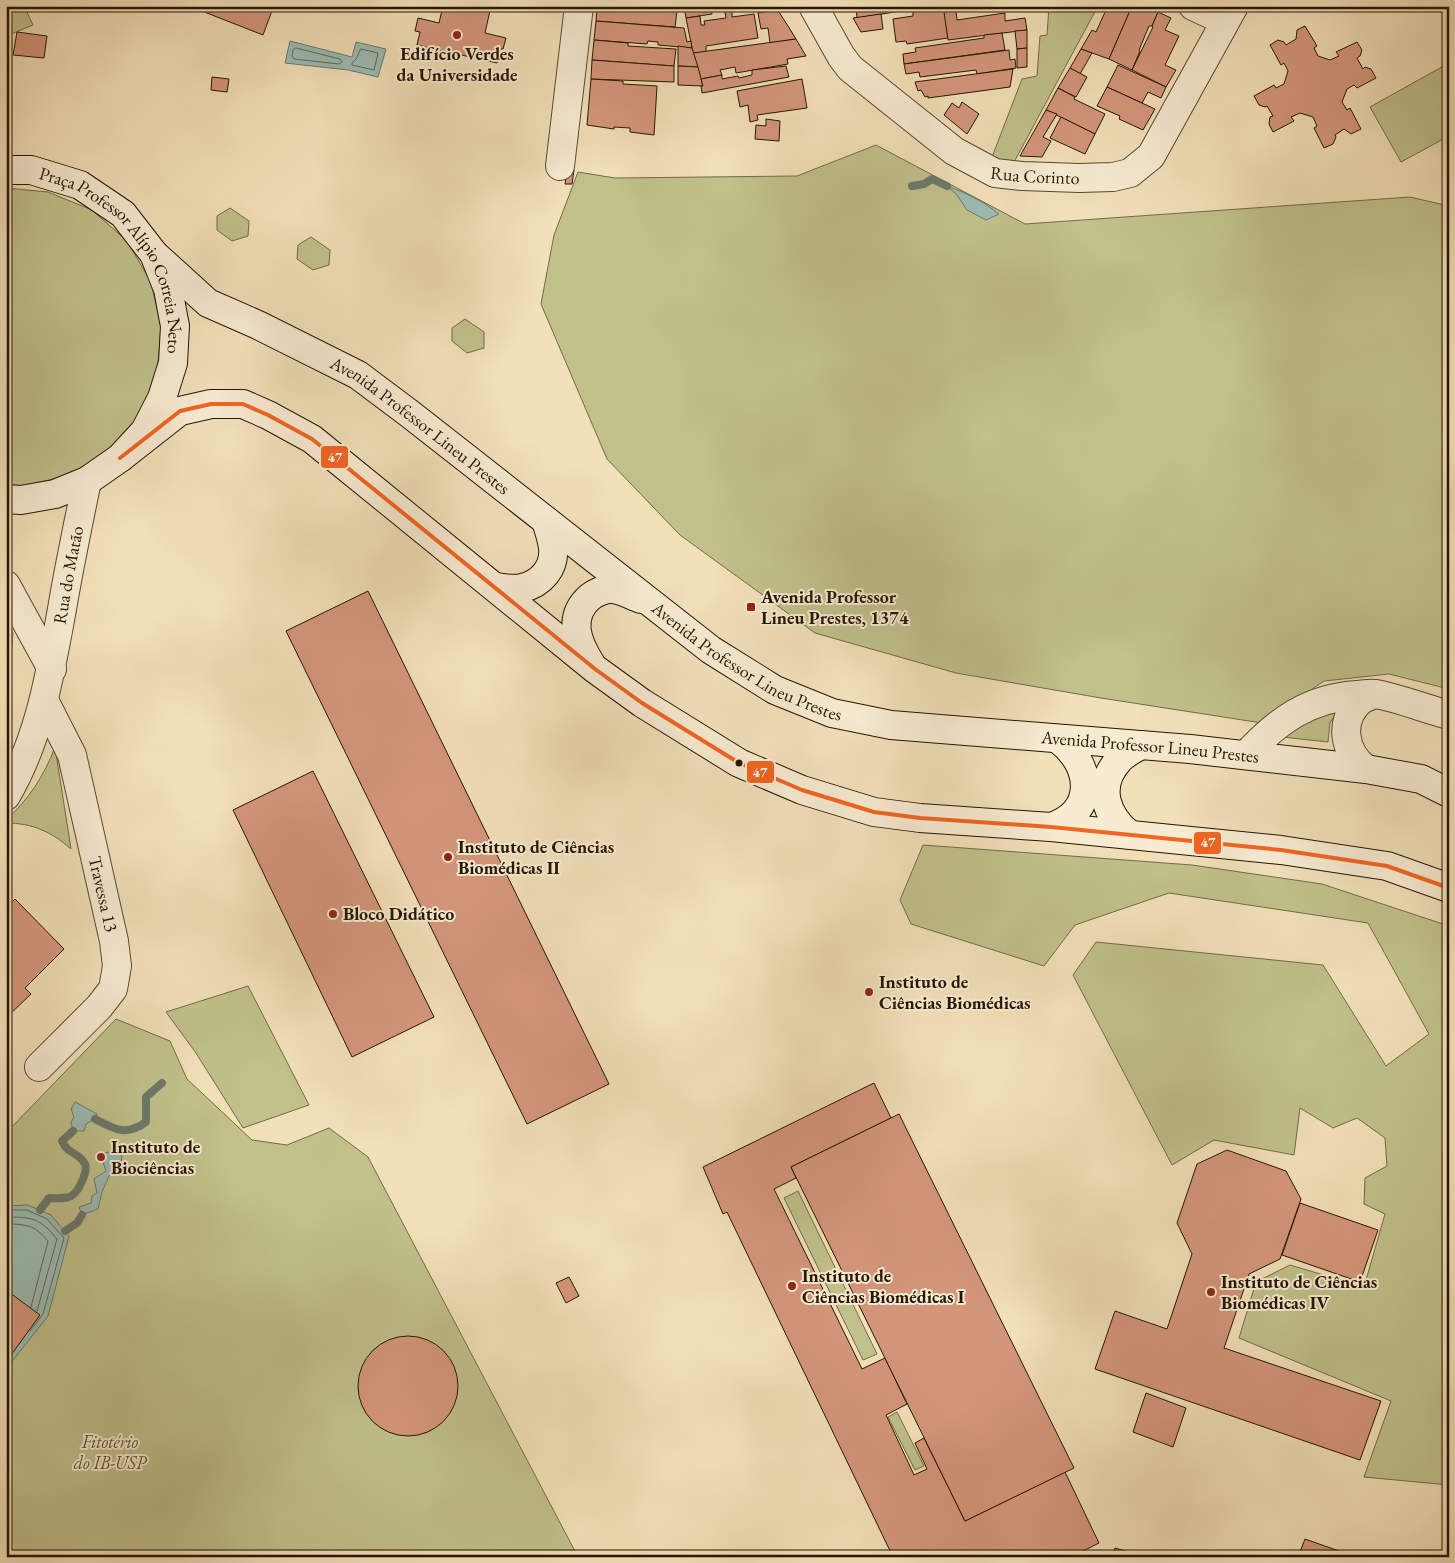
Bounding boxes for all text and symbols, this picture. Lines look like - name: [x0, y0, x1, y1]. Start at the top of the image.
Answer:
- marker: Edifício Verdes da Universidade: [451, 29, 463, 41]
- place label: Edifício Verdes da Universidade: [397, 42, 518, 86]
- street label: Praça Professor Alípio Correia Neto: [36, 161, 188, 354]
- street label: Rua Corinto: [989, 161, 1080, 189]
- street label: Avenida Professor Lineu Prestes: [326, 351, 515, 499]
- line badge: 47: [320, 445, 349, 469]
- text: 47: [328, 448, 343, 466]
- street label: Rua do Matão: [47, 524, 88, 626]
- place label: Avenida Professor Lineu Prestes, 1374: [760, 585, 909, 629]
- street label: Avenida Professor Lineu Prestes: [647, 595, 844, 726]
- marker: Avenida Professor Lineu Prestes, 1374: [745, 601, 757, 613]
- street label: Avenida Professor Lineu Prestes: [1039, 725, 1261, 768]
- unlabelled marker: [734, 758, 744, 768]
- line badge: 47: [746, 760, 775, 784]
- text: 47: [753, 763, 768, 781]
- line badge: 47: [1193, 831, 1222, 855]
- text: 47: [1201, 833, 1216, 851]
- place label: Instituto de Ciências Biomédicas II: [458, 835, 614, 879]
- marker: Instituto de Ciências Biomédicas II: [442, 851, 454, 863]
- street label: Travessa 13: [84, 854, 123, 934]
- place label: Bloco Didático: [343, 902, 454, 925]
- marker: Bloco Didático: [327, 908, 339, 920]
- place label: Instituto de Ciências Biomédicas: [879, 970, 1031, 1014]
- marker: Instituto de Ciências Biomédicas: [863, 986, 875, 998]
- place label: Instituto de Biociências: [111, 1135, 201, 1179]
- marker: Instituto de Biociências: [95, 1151, 107, 1163]
- place label: Instituto de Ciências Biomédicas I: [802, 1264, 965, 1308]
- place label: Instituto de Ciências Biomédicas IV: [1221, 1270, 1377, 1314]
- marker: Instituto de Ciências Biomédicas I: [786, 1280, 798, 1292]
- marker: Instituto de Ciências Biomédicas IV: [1205, 1286, 1217, 1298]
- park label: Fitotério do IB-USP: [74, 1430, 148, 1474]

